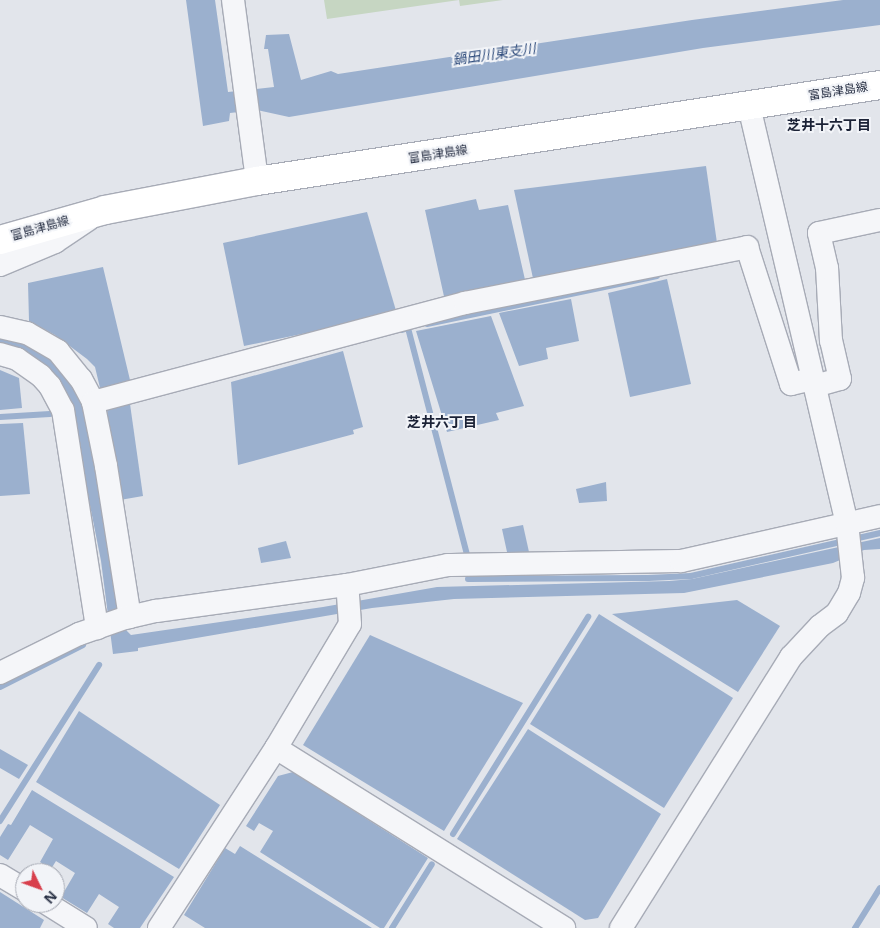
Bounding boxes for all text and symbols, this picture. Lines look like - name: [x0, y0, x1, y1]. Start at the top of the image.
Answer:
- water label: 鍋田川東支川: [451, 40, 537, 68]
- street label: 富島津島線: [807, 79, 869, 103]
- district label: 芝井十六丁目: [787, 117, 871, 133]
- street label: 富島津島線: [407, 142, 469, 166]
- street label: 富島津島線: [9, 213, 71, 243]
- district label: 芝井六丁目: [407, 414, 477, 430]
- north arrow: [15, 863, 65, 913]
- text: N: [40, 887, 62, 908]

